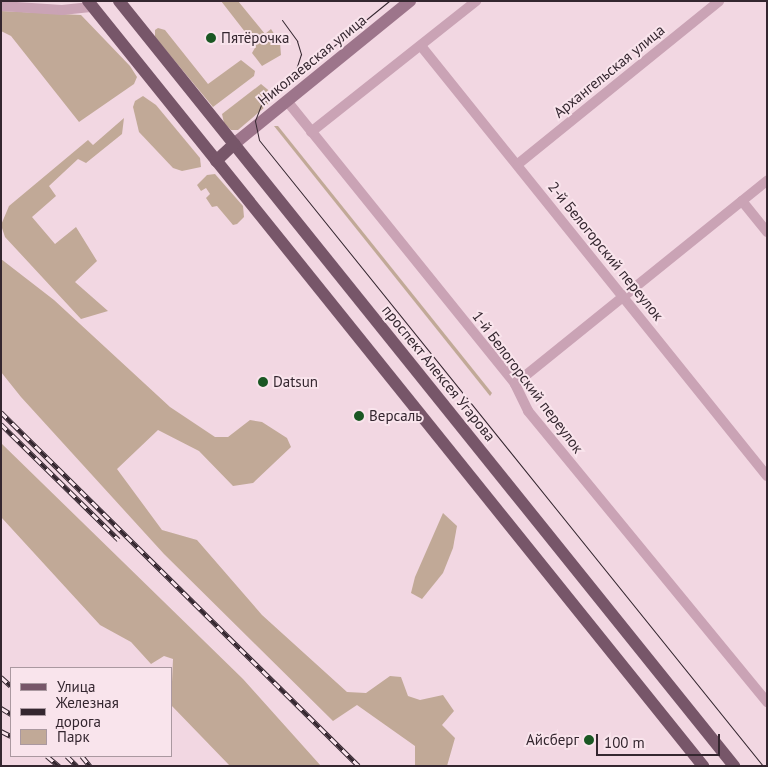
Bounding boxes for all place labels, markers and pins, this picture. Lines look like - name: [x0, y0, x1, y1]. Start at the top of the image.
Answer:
- place label: Пятёрочка: [221, 29, 289, 47]
- marker: Пятёрочка: [205, 32, 217, 44]
- place label: Datsun: [273, 373, 318, 391]
- marker: Datsun: [257, 376, 269, 388]
- place label: Версаль: [369, 407, 422, 425]
- marker: Версаль: [353, 410, 365, 422]
- place label: Айсберг: [526, 731, 579, 749]
- marker: Айсберг: [583, 734, 595, 746]

